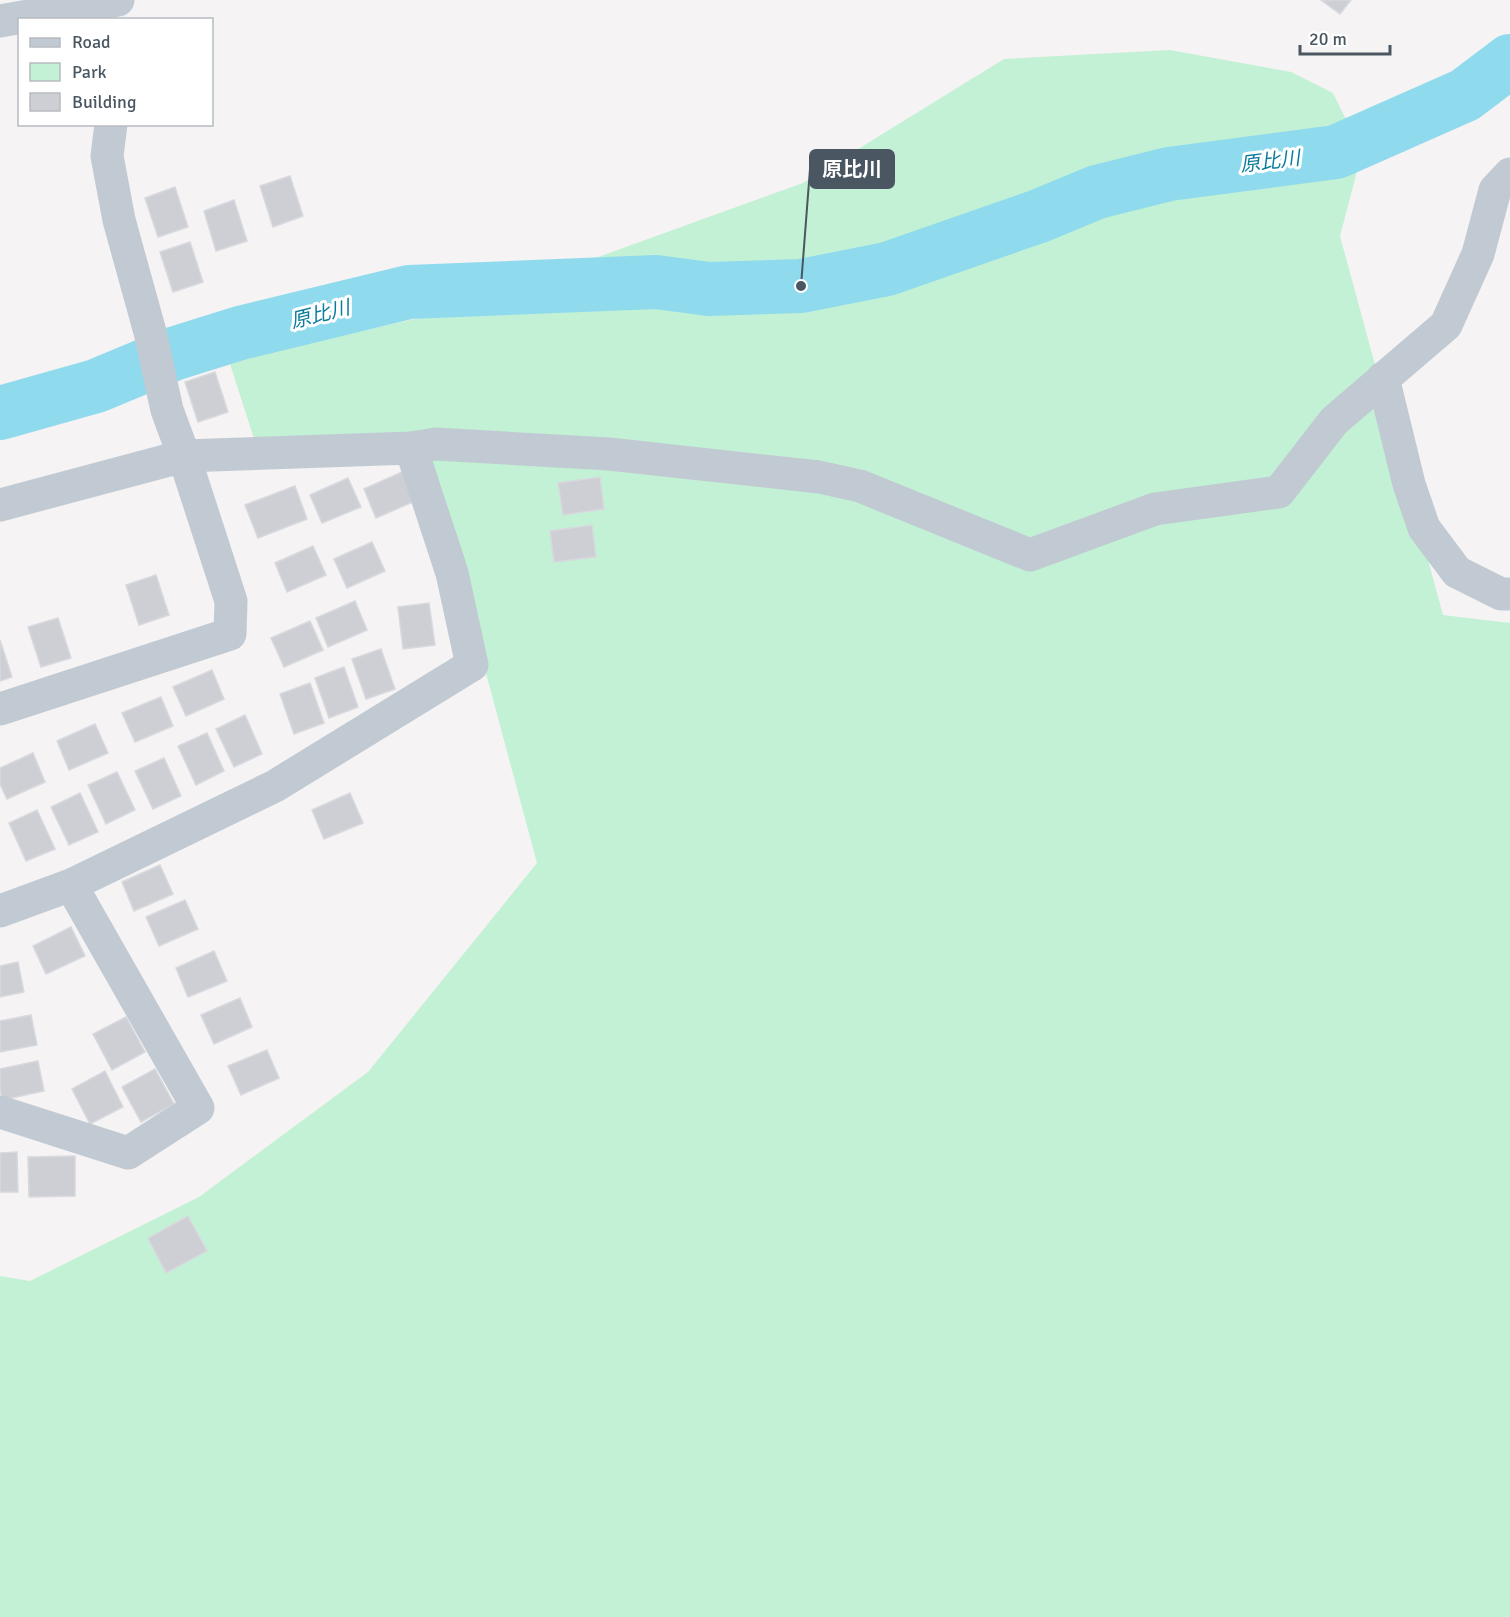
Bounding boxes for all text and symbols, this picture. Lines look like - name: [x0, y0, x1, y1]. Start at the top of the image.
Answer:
- legend: [18, 18, 213, 126]
- scale bar: [1300, 18, 1390, 56]
- text: 20 m: [1309, 28, 1347, 50]
- text: Road: [72, 31, 111, 53]
- text: Park: [72, 61, 107, 83]
- text: Building: [72, 91, 136, 113]
- water label: 原比川: [1239, 145, 1303, 178]
- callout: 原比川: [810, 150, 894, 188]
- text: 原比川: [822, 157, 882, 182]
- water label: 原比川: [288, 295, 354, 334]

